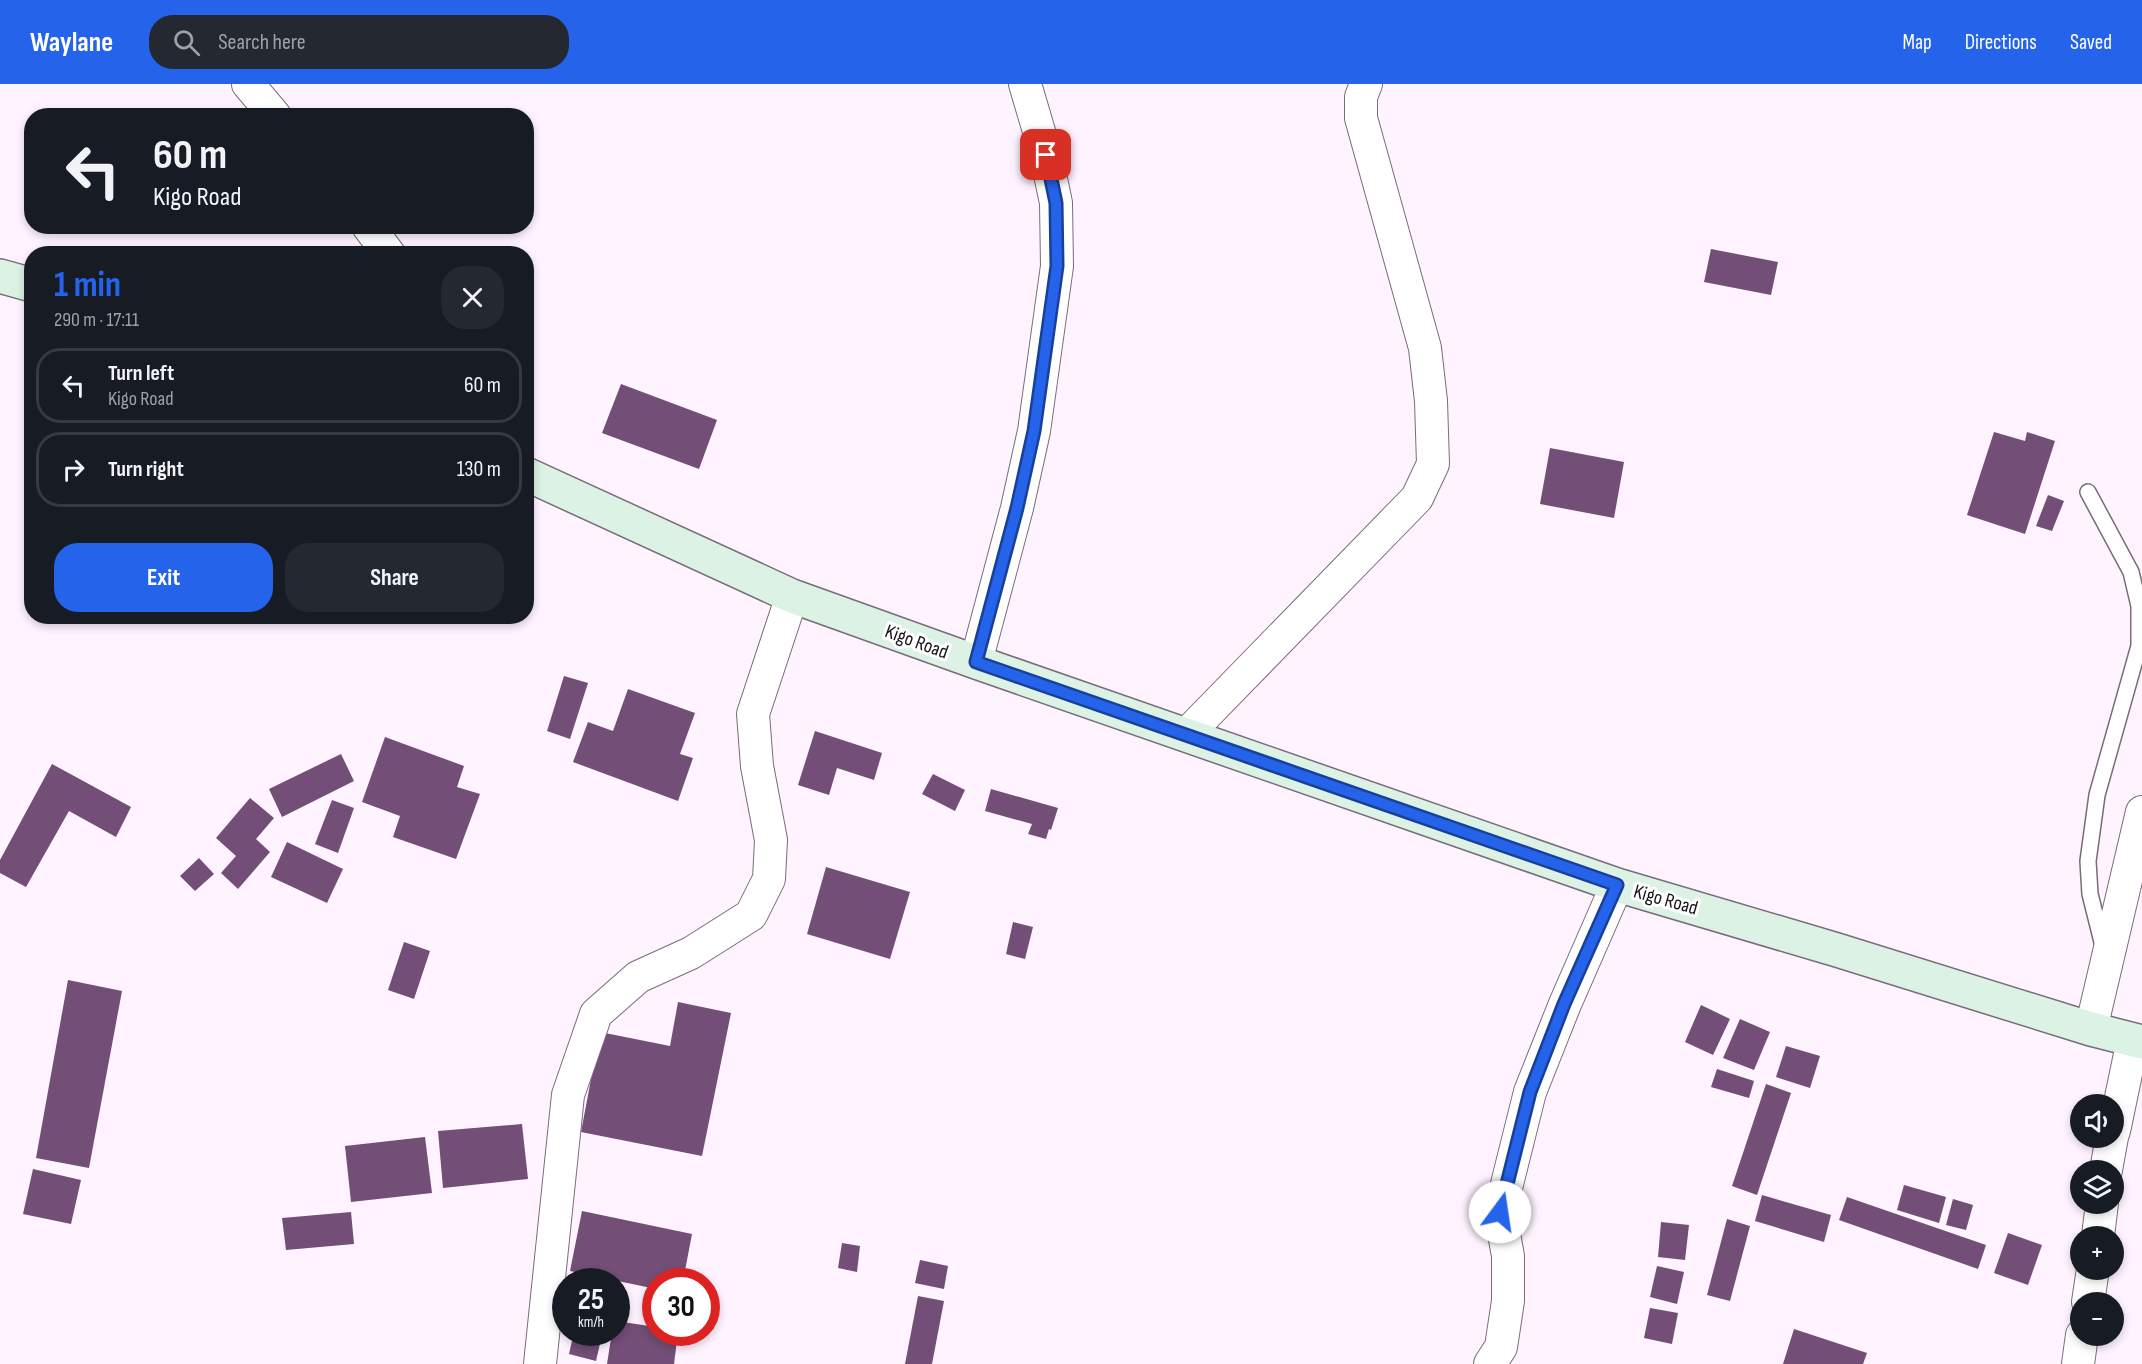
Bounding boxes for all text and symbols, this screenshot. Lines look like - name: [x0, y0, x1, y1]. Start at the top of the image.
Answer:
- search box: [149, 15, 569, 69]
- text: Waylane: [30, 26, 113, 59]
- icon: search: [170, 26, 203, 59]
- text: Search here: [218, 29, 306, 56]
- text: Map: [1902, 30, 1932, 55]
- text: Directions: [1965, 30, 2037, 55]
- text: Saved: [2070, 30, 2112, 55]
- pin: [1020, 129, 1071, 180]
- text: 60 m: [153, 130, 227, 181]
- icon: left: [54, 132, 132, 210]
- icon: arrive: [1029, 138, 1062, 171]
- text: Kigo Road: [153, 181, 241, 213]
- text: 1 min: [54, 264, 121, 307]
- button: close: [441, 266, 504, 329]
- text: 290 m · 17:11: [54, 308, 139, 332]
- text: Turn left: [108, 360, 174, 387]
- icon: left: [57, 369, 90, 402]
- text: 60 m: [464, 372, 501, 399]
- text: Kigo Road: [108, 387, 174, 411]
- icon: right: [57, 453, 90, 486]
- text: Turn right: [108, 456, 184, 483]
- text: 130 m: [457, 456, 501, 483]
- button: Exit: [54, 543, 273, 612]
- button: Share: [285, 543, 504, 612]
- street label: Kigo Road: [882, 619, 952, 664]
- street label: Kigo Road: [1631, 879, 1701, 921]
- map controls: [2070, 1094, 2124, 1346]
- button: sound: [2070, 1094, 2124, 1148]
- button: layers: [2070, 1160, 2124, 1214]
- position arrow: [1468, 1180, 1532, 1244]
- button: +: [2070, 1226, 2124, 1280]
- speed limit sign: 30: [642, 1268, 720, 1346]
- text: 25: [578, 1282, 604, 1318]
- button: −: [2070, 1292, 2124, 1346]
- text: km/h: [578, 1313, 604, 1332]

